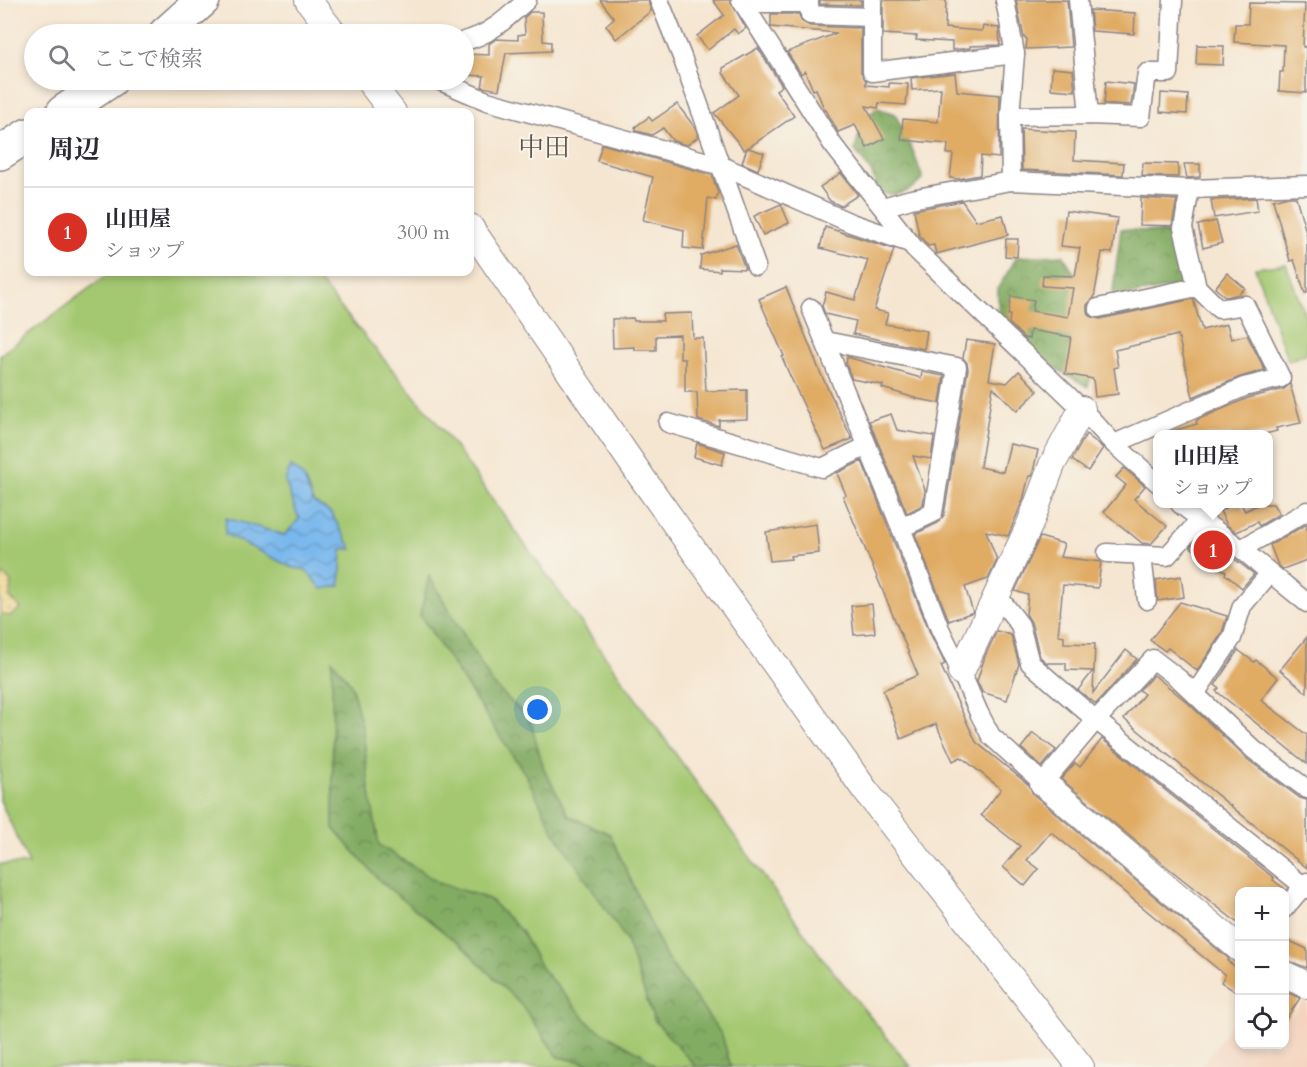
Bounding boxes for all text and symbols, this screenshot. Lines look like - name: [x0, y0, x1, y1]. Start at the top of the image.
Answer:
- search box: [24, 24, 474, 90]
- icon: search: [45, 41, 78, 74]
- text: ここで検索: [93, 44, 203, 74]
- district label: 中田: [518, 130, 570, 165]
- text: 周辺: [48, 132, 100, 167]
- text: 山田屋: [105, 204, 171, 234]
- text: 1: [62, 219, 73, 246]
- text: 300 m: [397, 219, 450, 246]
- text: ショップ: [105, 237, 185, 264]
- popup: [1153, 430, 1273, 508]
- text: 山田屋: [1173, 441, 1239, 471]
- text: ショップ: [1173, 474, 1253, 501]
- pin: 1: [1194, 528, 1232, 572]
- your location: [523, 695, 552, 724]
- map controls: [1235, 887, 1289, 1049]
- button: +: [1235, 887, 1289, 941]
- button: −: [1235, 941, 1289, 995]
- button: locate: [1235, 995, 1289, 1049]

